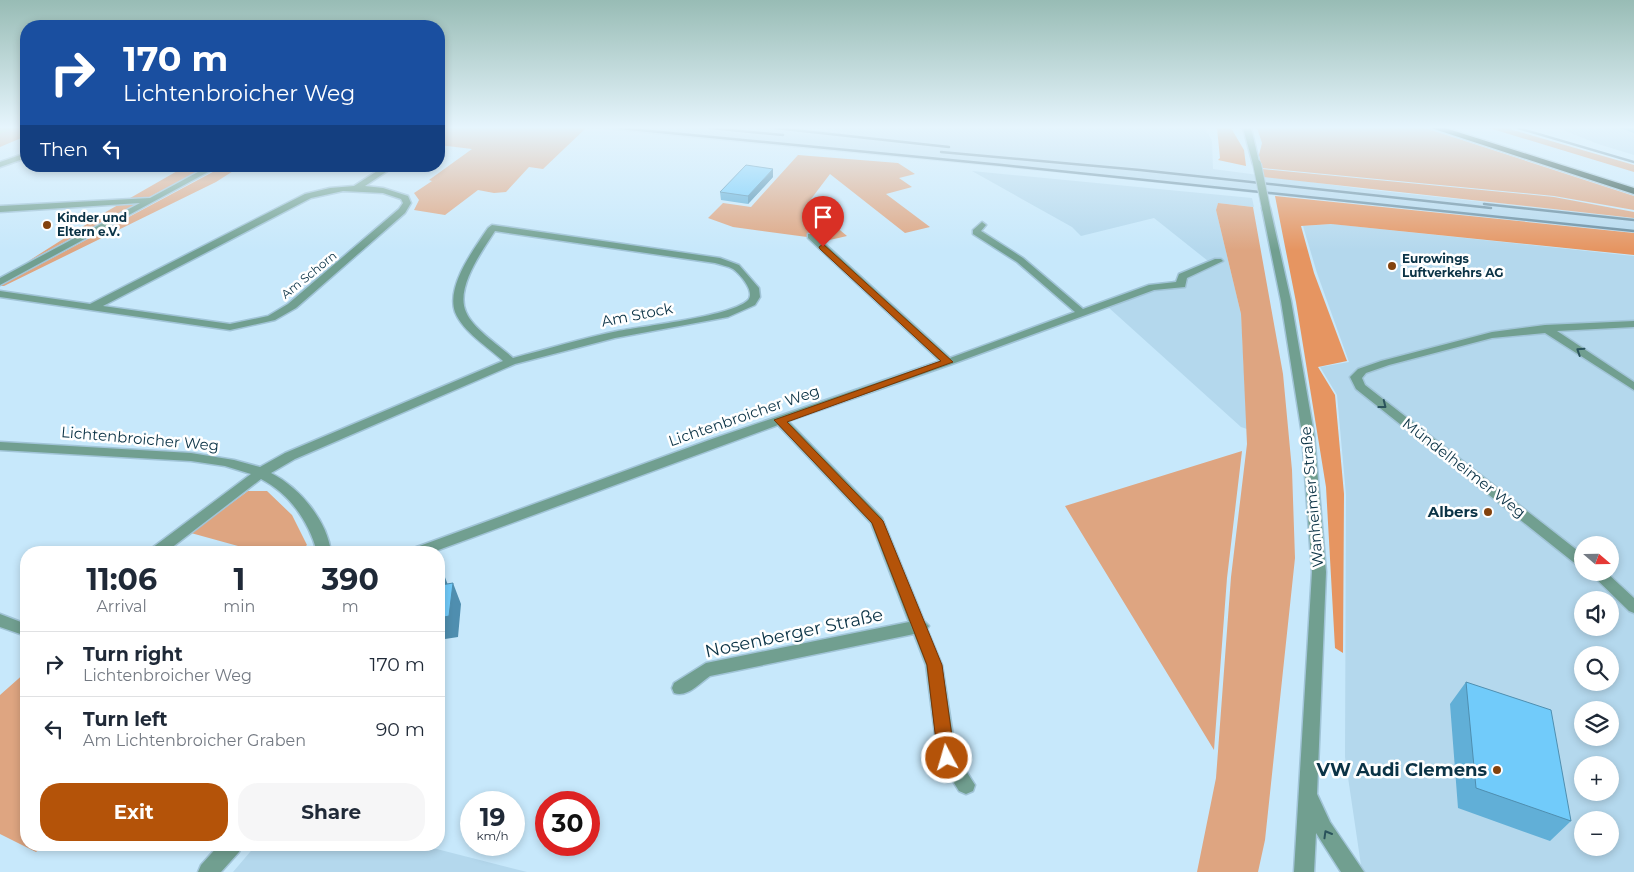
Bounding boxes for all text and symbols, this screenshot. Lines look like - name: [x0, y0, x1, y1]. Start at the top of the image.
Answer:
- text: 170 m: [123, 37, 228, 80]
- icon: right: [40, 40, 105, 105]
- text: Lichtenbroicher Weg: [123, 80, 355, 107]
- icon: left: [98, 135, 126, 163]
- text: Then: [40, 138, 88, 161]
- pin: [802, 196, 844, 247]
- icon: arrive: [809, 203, 837, 231]
- place label: Kinder und Eltern e.V.: [57, 210, 127, 239]
- marker: Kinder und Eltern e.V.: [41, 219, 53, 231]
- street label: Am Schorn: [278, 248, 339, 302]
- place label: Eurowings Luftverkehrs AG: [1402, 251, 1504, 280]
- marker: Eurowings Luftverkehrs AG: [1386, 260, 1398, 272]
- street label: Am Stock: [600, 298, 674, 331]
- one-way arrow: [1577, 348, 1586, 358]
- street label: Lichtenbroicher Weg: [666, 381, 822, 450]
- one-way arrow: [1377, 400, 1386, 408]
- street label: Mündelheimer Weg: [1399, 414, 1530, 522]
- street label: Lichtenbroicher Weg: [60, 422, 220, 455]
- street label: Wanheimer Straße: [1296, 426, 1327, 568]
- place label: Albers: [1427, 502, 1478, 521]
- marker: Albers: [1482, 506, 1494, 518]
- north arrow: [1574, 536, 1619, 581]
- map controls: [1574, 536, 1619, 856]
- text: 11:06: [86, 561, 157, 598]
- text: 1: [233, 561, 245, 598]
- text: 390: [322, 561, 379, 598]
- button: sound: [1574, 591, 1619, 636]
- text: Arrival: [96, 597, 147, 616]
- text: min: [223, 597, 255, 616]
- text: m: [342, 597, 359, 616]
- street label: Nosenberger Straße: [703, 603, 885, 663]
- text: Turn right: [83, 643, 183, 666]
- button: search: [1574, 646, 1619, 691]
- icon: right: [40, 650, 68, 678]
- text: 170 m: [370, 653, 425, 676]
- text: Lichtenbroicher Weg: [83, 666, 252, 685]
- button: layers: [1574, 701, 1619, 746]
- text: Turn left: [83, 708, 168, 731]
- icon: left: [40, 715, 68, 743]
- text: 90 m: [376, 718, 425, 741]
- text: Am Lichtenbroicher Graben: [83, 731, 306, 750]
- position arrow: [920, 731, 972, 783]
- button: +: [1574, 756, 1619, 801]
- place label: VW Audi Clemens: [1315, 759, 1487, 781]
- marker: VW Audi Clemens: [1491, 764, 1503, 776]
- button: Exit: [40, 783, 228, 841]
- button: Share: [238, 783, 425, 841]
- speed limit sign: 30: [535, 791, 600, 856]
- text: 19: [480, 802, 505, 832]
- button: −: [1574, 811, 1619, 856]
- text: km/h: [476, 828, 509, 843]
- one-way arrow: [1323, 830, 1333, 839]

